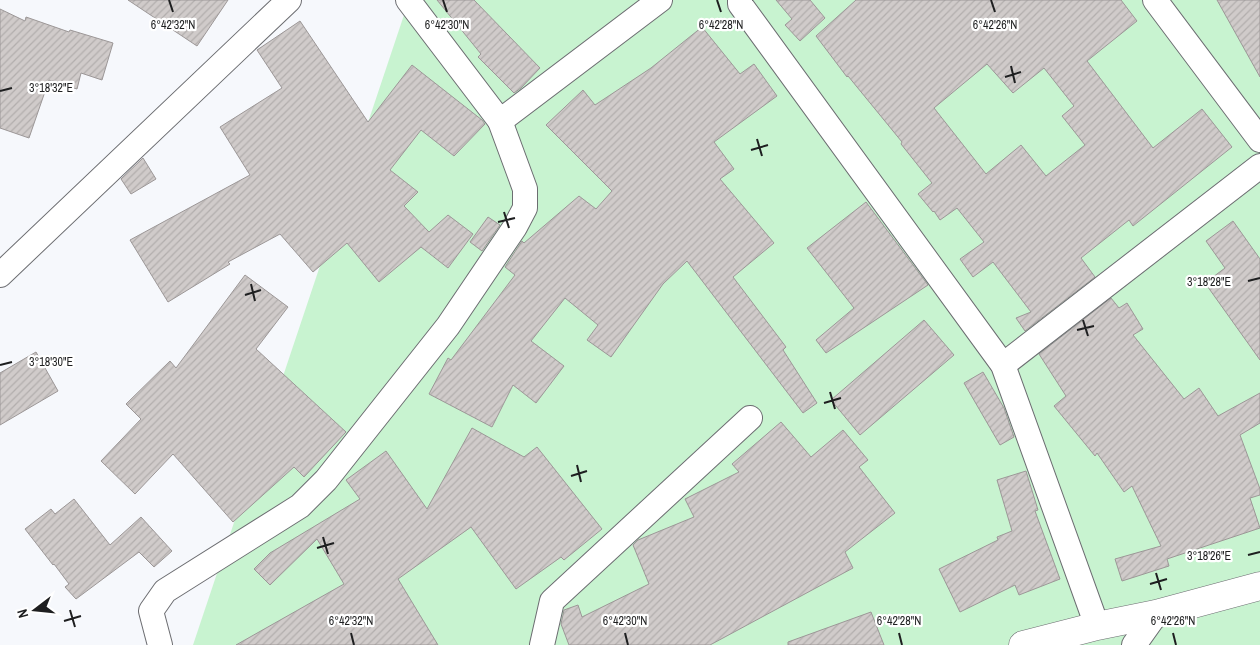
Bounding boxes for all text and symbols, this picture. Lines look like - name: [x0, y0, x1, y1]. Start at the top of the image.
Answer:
- text: 6°42'32"N: [151, 17, 195, 33]
- text: 6°42'30"N: [425, 17, 469, 33]
- text: 6°42'28"N: [699, 17, 743, 33]
- text: 6°42'26"N: [973, 17, 1017, 33]
- text: 3°18'32"E: [29, 80, 73, 96]
- text: 3°18'28"E: [1187, 274, 1231, 290]
- text: 3°18'30"E: [29, 354, 73, 370]
- text: 3°18'26"E: [1187, 548, 1231, 564]
- north arrow: [10, 585, 60, 635]
- text: N: [13, 607, 32, 620]
- text: 6°42'32"N: [329, 613, 373, 629]
- text: 6°42'30"N: [603, 613, 647, 629]
- text: 6°42'28"N: [877, 613, 921, 629]
- text: 6°42'26"N: [1151, 613, 1195, 629]

